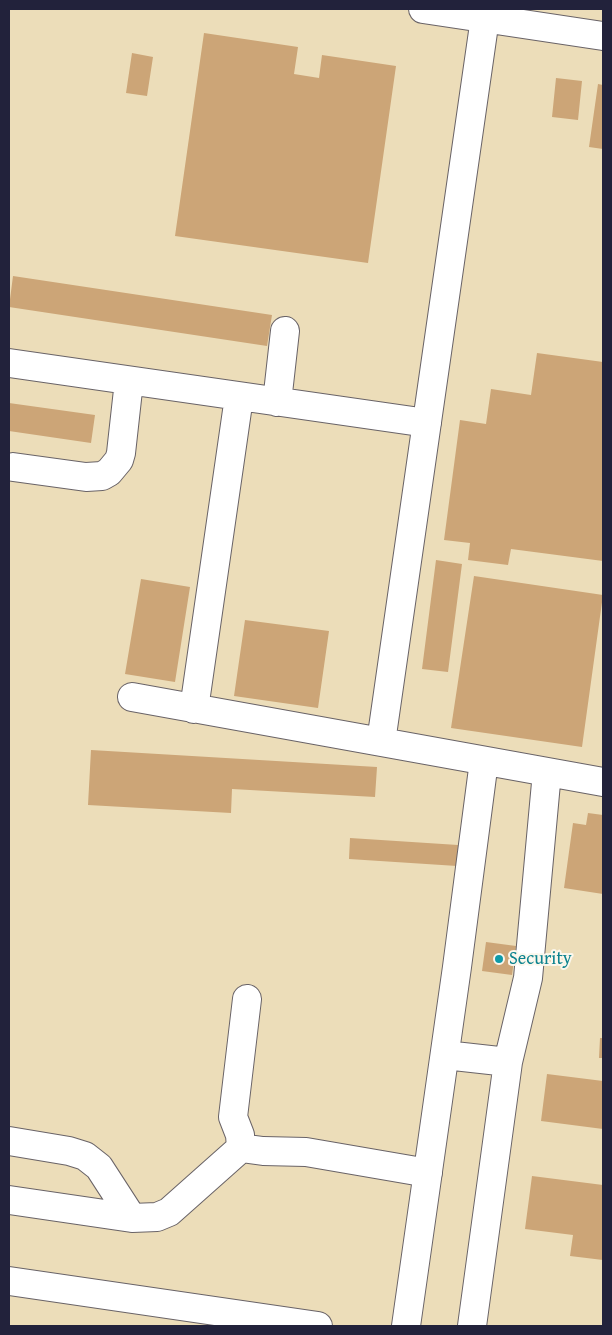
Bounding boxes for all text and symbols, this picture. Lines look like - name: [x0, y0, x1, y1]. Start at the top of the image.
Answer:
- place label: Security: [509, 948, 572, 970]
- marker: Security: [493, 953, 505, 965]

